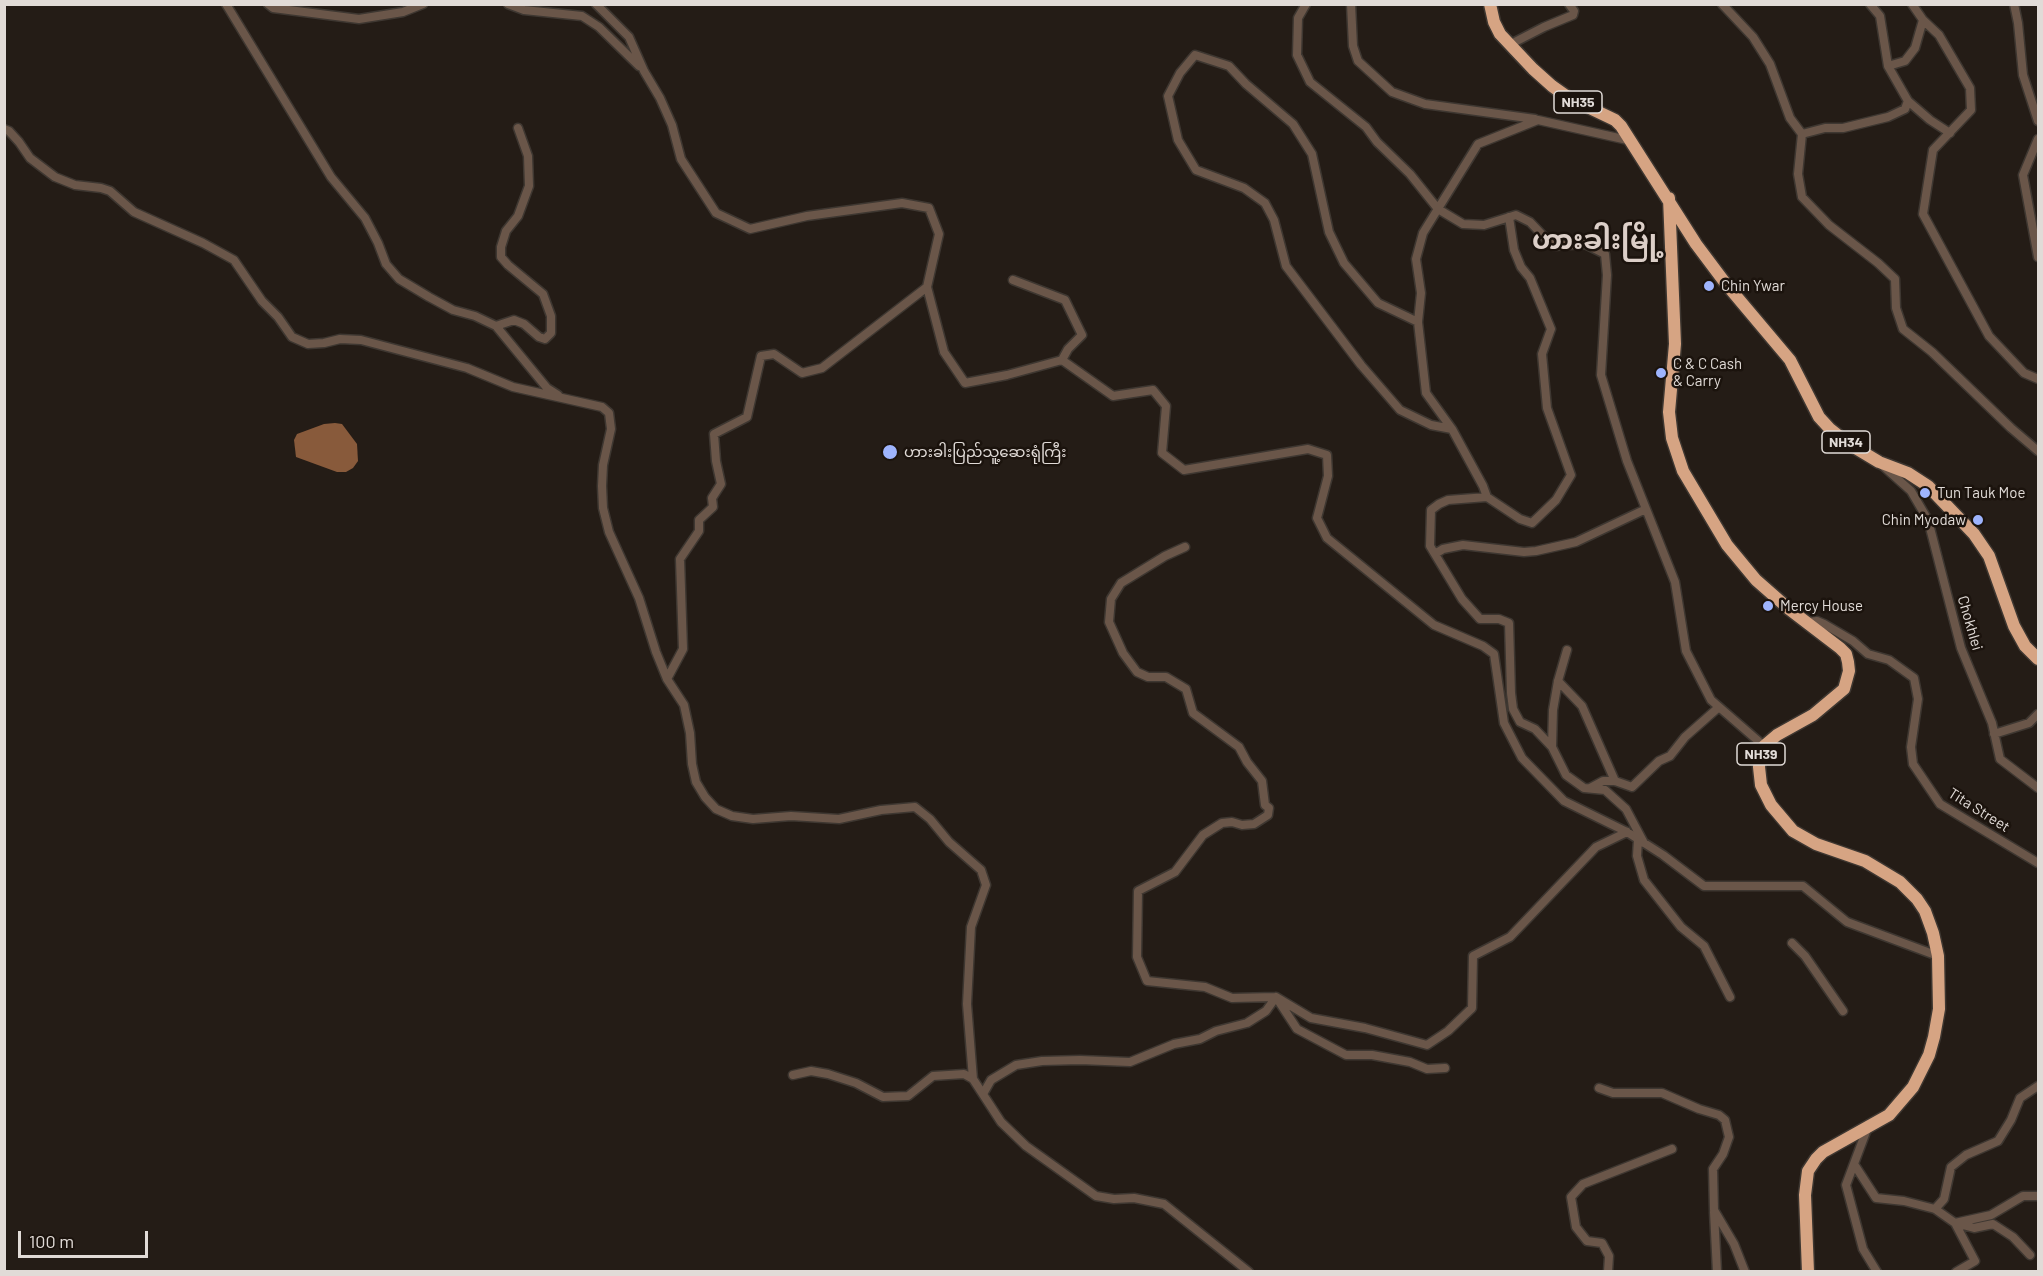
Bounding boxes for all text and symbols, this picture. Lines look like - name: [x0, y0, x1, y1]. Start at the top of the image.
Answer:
- road number: NH35: [1554, 91, 1602, 113]
- district label: ဟားခါးမြို့: [1532, 224, 1664, 256]
- place label: Chin Ywar: [1721, 277, 1785, 295]
- marker: Chin Ywar: [1702, 279, 1716, 293]
- place label: C & C Cash & Carry: [1673, 355, 1742, 390]
- marker: C & C Cash & Carry: [1654, 366, 1668, 380]
- road number: NH34: [1822, 431, 1870, 453]
- marker: ဟားခါးပြည်သူ့ဆေးရုံကြီး: [881, 443, 899, 461]
- place label: ဟားခါးပြည်သူ့ဆေးရုံကြီး: [904, 443, 1066, 461]
- place label: Tun Tauk Moe: [1937, 484, 2025, 502]
- marker: Tun Tauk Moe: [1918, 486, 1932, 500]
- place label: Chin Myodaw: [1882, 511, 1966, 529]
- marker: Chin Myodaw: [1971, 513, 1985, 527]
- street label: Chokhlei: [1954, 594, 1986, 652]
- place label: Mercy House: [1780, 597, 1863, 615]
- marker: Mercy House: [1761, 599, 1775, 613]
- road number: NH39: [1737, 743, 1785, 765]
- street label: Tita Street: [1945, 784, 2013, 836]
- scale bar: [21, 1219, 152, 1257]
- text: 100 m: [29, 1230, 74, 1252]

